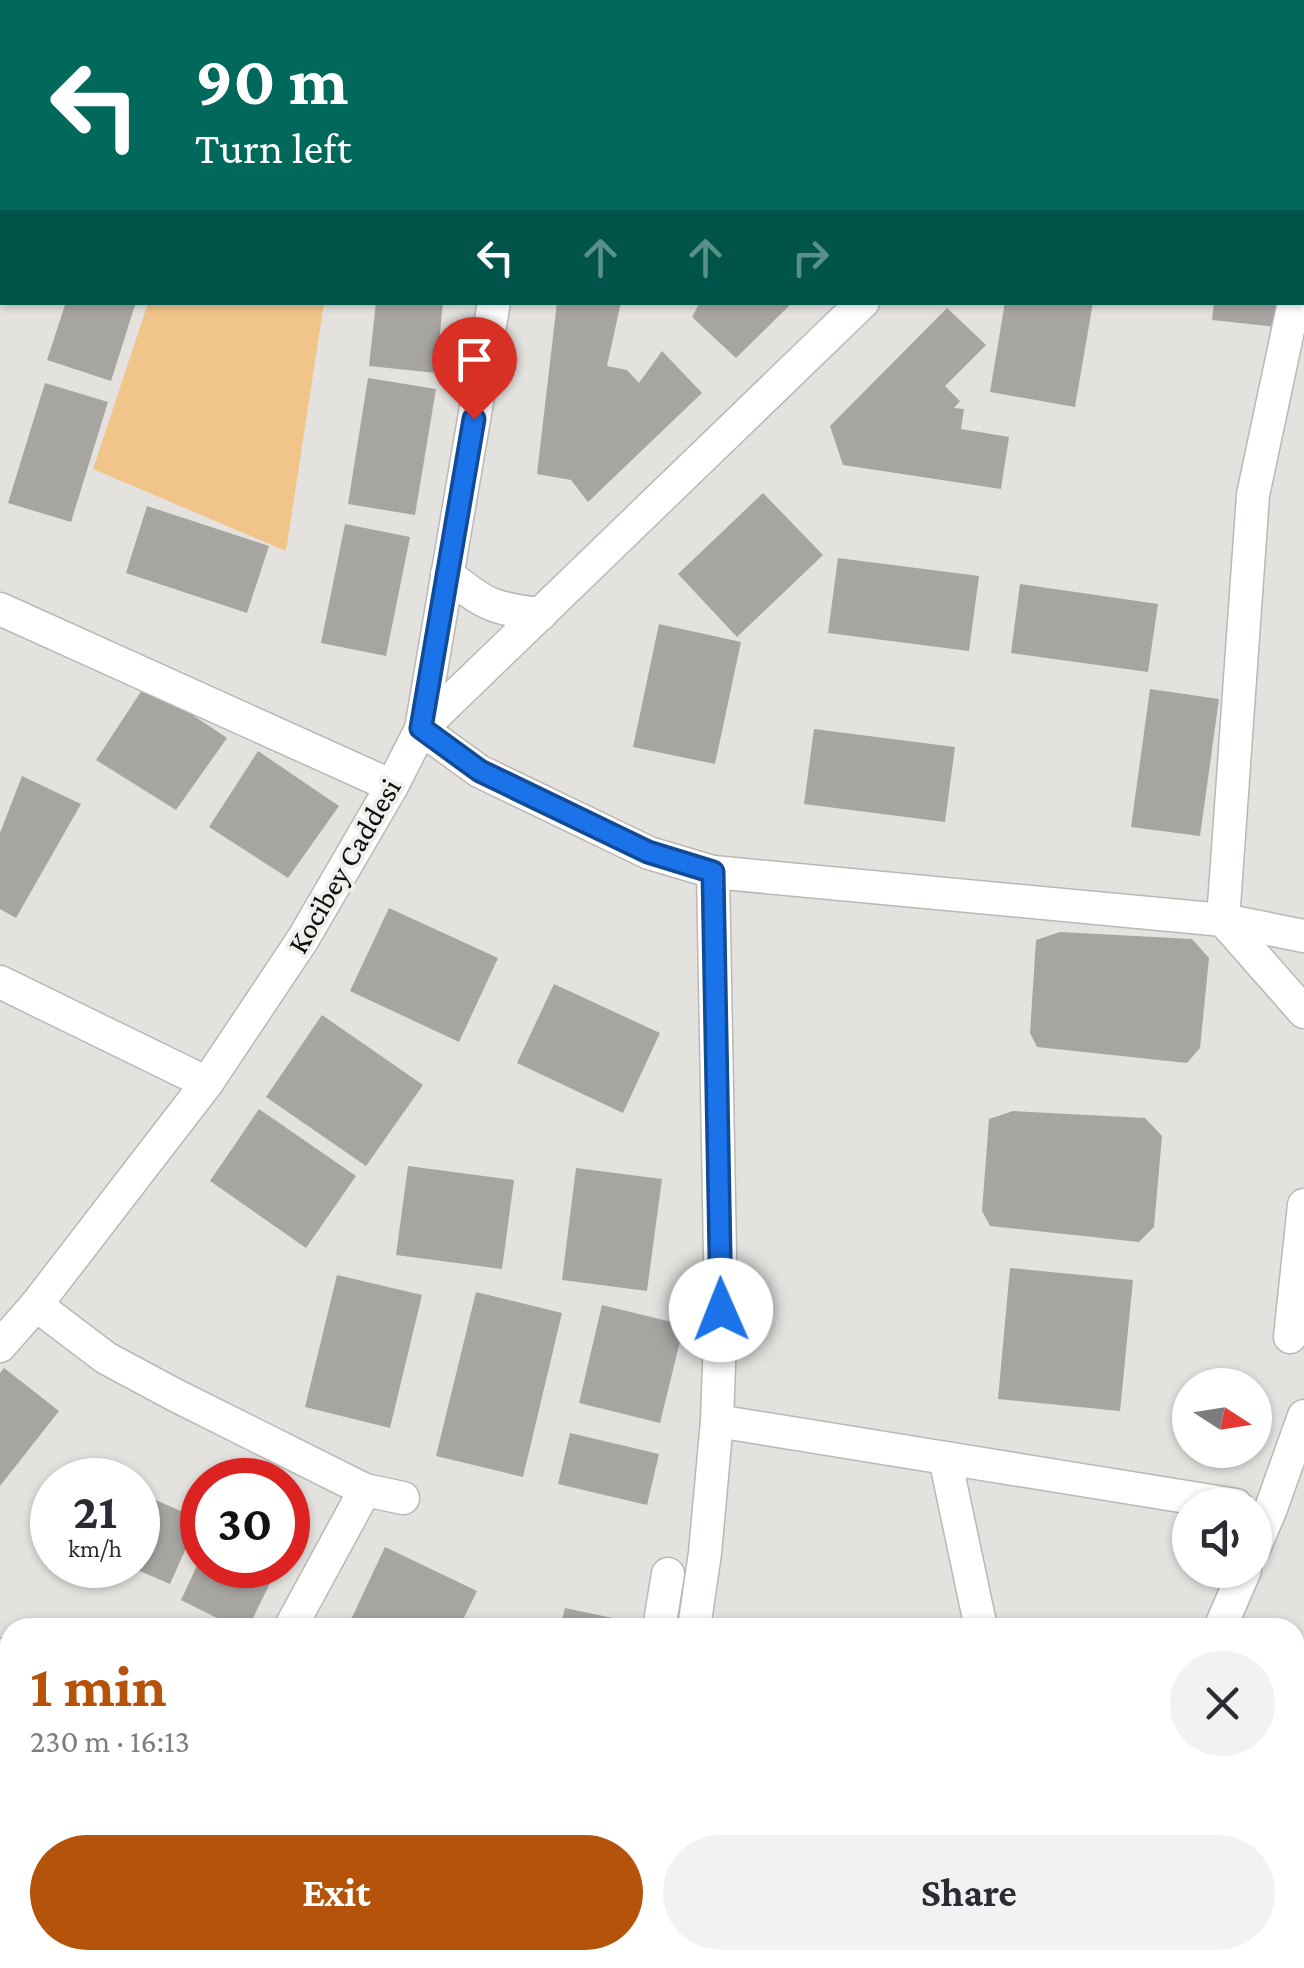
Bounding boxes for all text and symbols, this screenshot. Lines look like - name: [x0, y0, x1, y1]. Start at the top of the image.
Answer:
- icon: left: [30, 40, 160, 170]
- text: 90 m: [195, 41, 348, 119]
- text: Turn left: [195, 123, 352, 173]
- icon: left: [468, 230, 523, 285]
- icon: ahead: [573, 230, 628, 285]
- icon: ahead: [678, 230, 733, 285]
- icon: right: [783, 230, 838, 285]
- pin: [432, 317, 517, 420]
- icon: arrive: [447, 332, 502, 387]
- street label: Kocibey Caddesi: [280, 773, 408, 959]
- position arrow: [669, 1258, 773, 1362]
- north arrow: [1172, 1368, 1272, 1468]
- map controls: [1172, 1368, 1272, 1588]
- speed limit sign: 30: [180, 1458, 310, 1588]
- text: 21: [73, 1483, 117, 1539]
- button: sound: [1172, 1488, 1272, 1588]
- text: km/h: [68, 1535, 122, 1562]
- button: close: [1170, 1651, 1275, 1756]
- text: 1 min: [30, 1652, 167, 1719]
- text: 230 m · 16:13: [30, 1723, 190, 1759]
- button: Exit: [30, 1835, 643, 1950]
- button: Share: [663, 1835, 1275, 1950]

